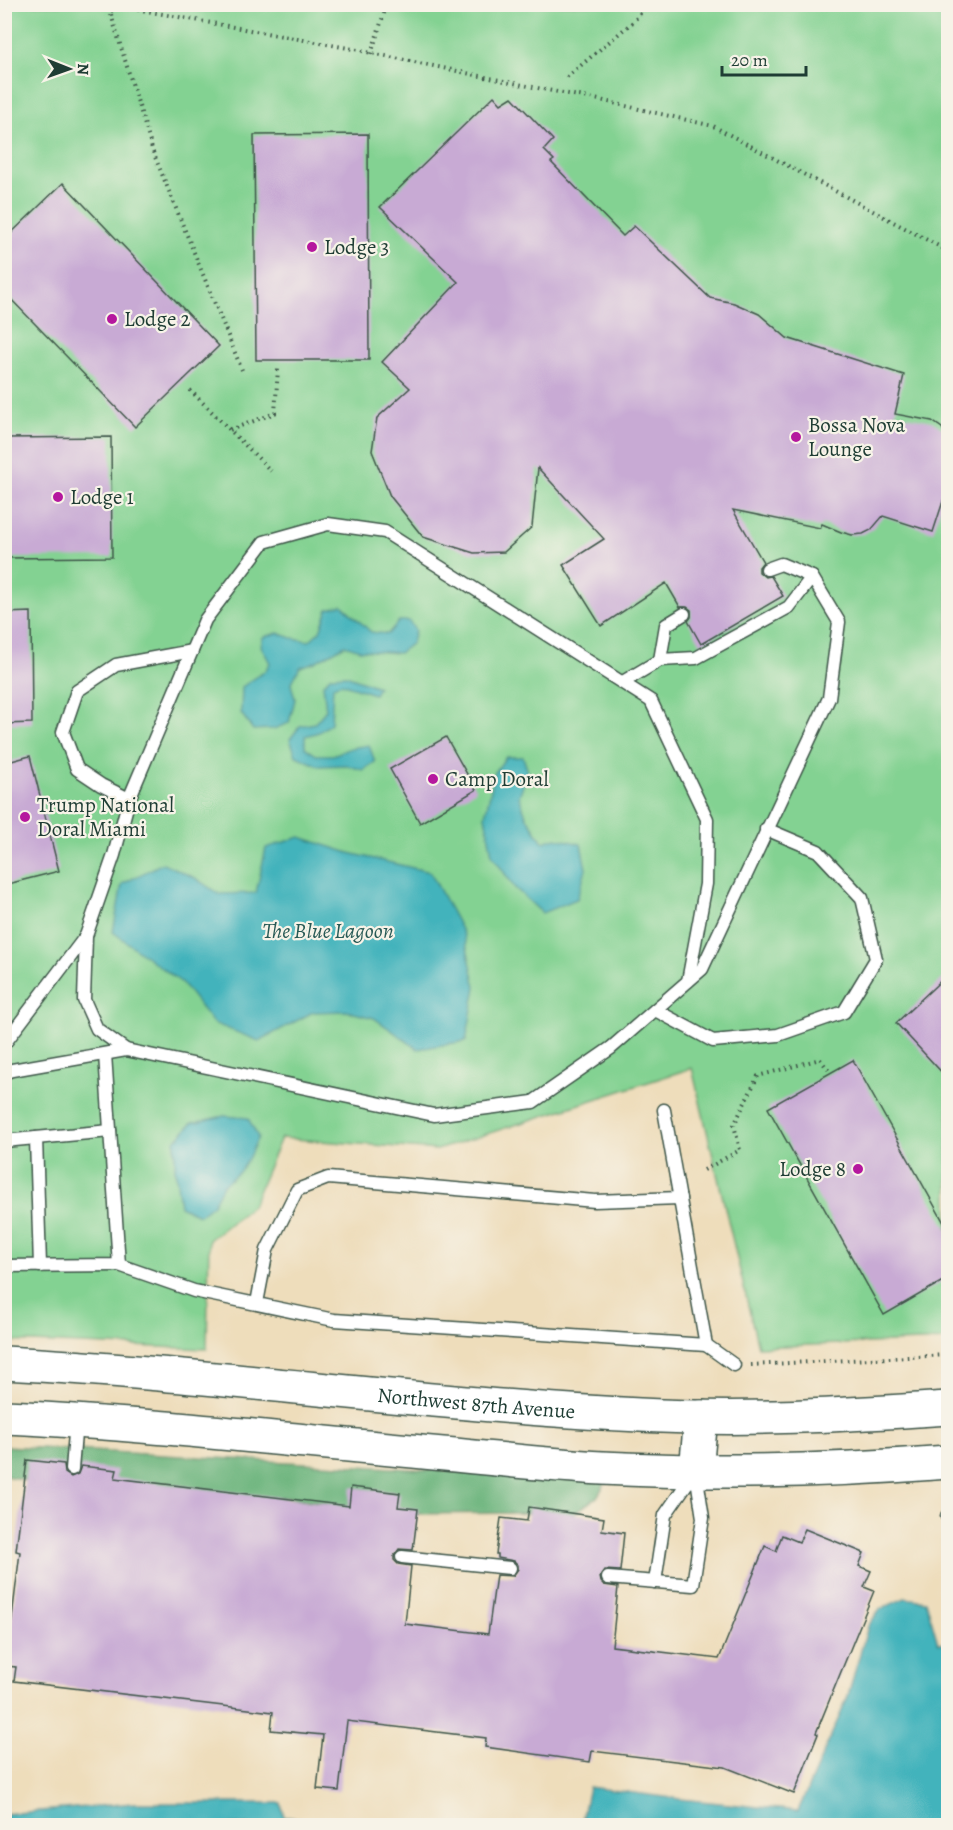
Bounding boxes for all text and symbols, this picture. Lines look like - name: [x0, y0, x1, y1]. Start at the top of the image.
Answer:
- north arrow: [39, 39, 99, 99]
- scale bar: [722, 39, 806, 77]
- text: 20 m: [731, 48, 768, 72]
- text: N: [72, 63, 94, 76]
- place label: Lodge 3: [324, 233, 389, 261]
- marker: Lodge 3: [305, 240, 319, 254]
- place label: Lodge 2: [124, 305, 190, 333]
- marker: Lodge 2: [105, 312, 119, 326]
- place label: Bossa Nova Lounge: [808, 411, 905, 463]
- marker: Bossa Nova Lounge: [789, 430, 803, 444]
- place label: Lodge 1: [70, 483, 134, 511]
- marker: Lodge 1: [51, 490, 65, 504]
- place label: Camp Doral: [445, 765, 549, 793]
- marker: Camp Doral: [426, 772, 440, 786]
- place label: Trump National Doral Miami: [37, 791, 174, 843]
- marker: Trump National Doral Miami: [18, 810, 32, 824]
- water label: The Blue Lagoon: [262, 916, 394, 946]
- place label: Lodge 8: [779, 1155, 846, 1183]
- marker: Lodge 8: [851, 1162, 865, 1176]
- street label: Northwest 87th Avenue: [376, 1381, 576, 1425]

